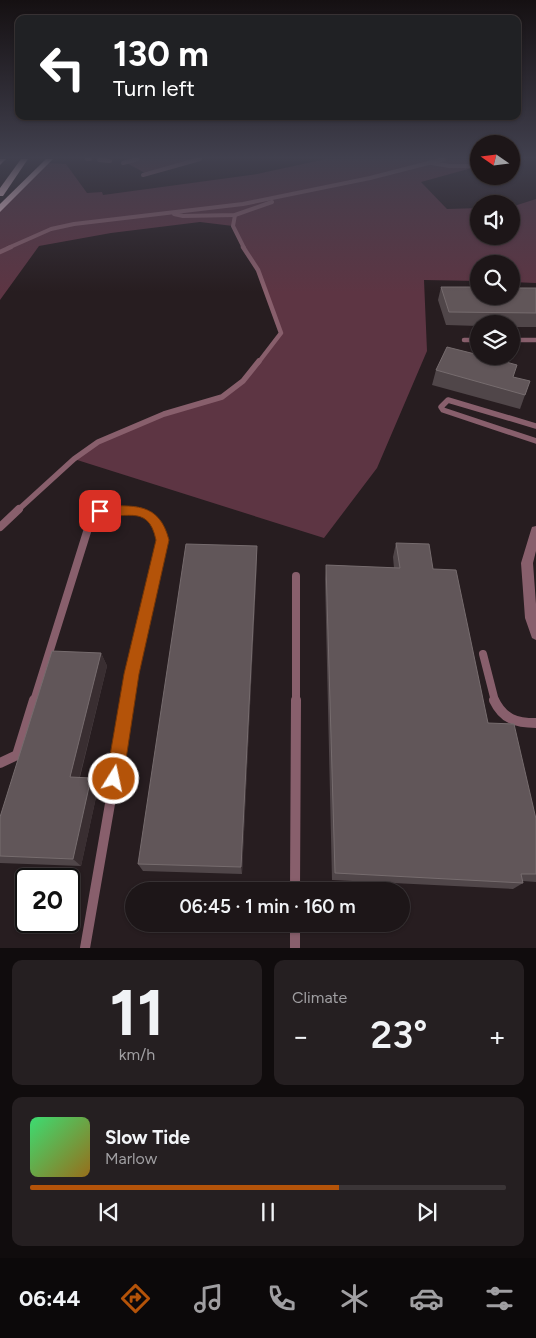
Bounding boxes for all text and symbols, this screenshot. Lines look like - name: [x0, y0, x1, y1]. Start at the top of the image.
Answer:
- text: 130 m: [113, 33, 209, 75]
- icon: left: [30, 35, 95, 100]
- text: Turn left: [113, 75, 195, 102]
- north arrow: [470, 135, 520, 185]
- map controls: [470, 135, 520, 365]
- button: sound: [470, 195, 520, 245]
- button: search: [470, 255, 520, 305]
- button: layers: [470, 315, 520, 365]
- pin: [79, 490, 121, 532]
- icon: arrive: [86, 497, 114, 525]
- position arrow: [87, 752, 139, 804]
- speed limit sign: 20: [15, 868, 80, 933]
- text: 06:45 · 1 min · 160 m: [179, 895, 356, 918]
- text: 11: [110, 973, 164, 1051]
- text: Climate: [292, 988, 347, 1007]
- text: 23°: [371, 1012, 427, 1058]
- text: −: [292, 1019, 309, 1053]
- text: +: [489, 1019, 506, 1053]
- text: km/h: [119, 1045, 155, 1064]
- text: Slow Tide: [105, 1126, 190, 1149]
- text: Marlow: [105, 1149, 157, 1168]
- icon: previous: [95, 1198, 123, 1226]
- icon: pause: [254, 1198, 282, 1226]
- icon: next: [413, 1198, 441, 1226]
- icon: directions: [118, 1281, 153, 1316]
- icon: music: [191, 1281, 226, 1316]
- icon: phone: [264, 1281, 299, 1316]
- icon: climate: [337, 1281, 372, 1316]
- icon: car: [409, 1281, 444, 1316]
- icon: filters: [482, 1281, 517, 1316]
- text: 06:44: [19, 1285, 80, 1312]

